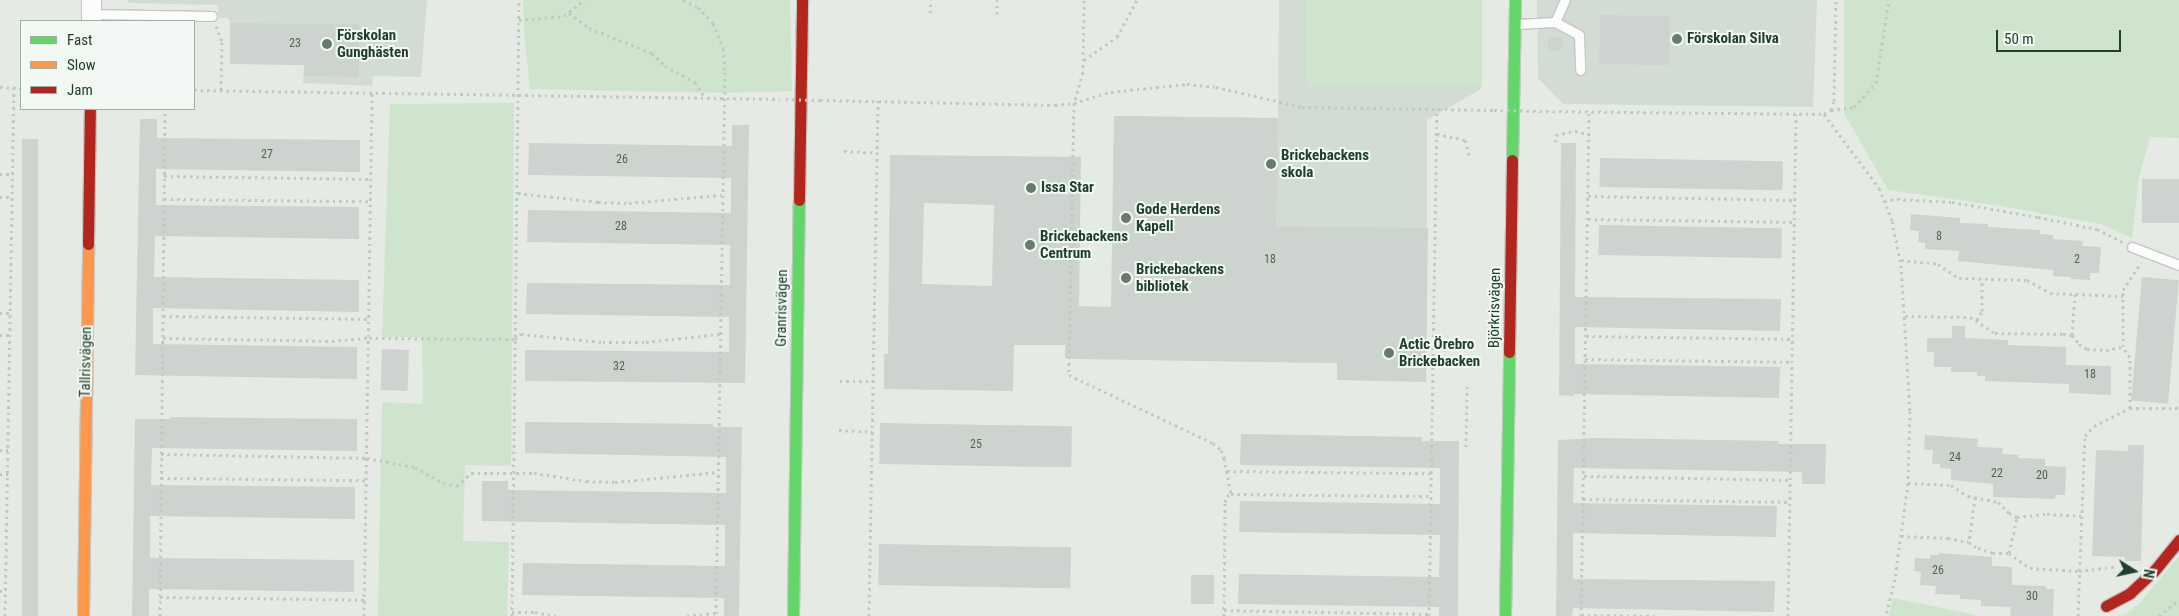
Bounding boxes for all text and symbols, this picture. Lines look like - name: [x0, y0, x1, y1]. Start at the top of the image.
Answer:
- legend: [20, 20, 195, 110]
- scale bar: [1999, 20, 2124, 52]
- place label: Förskolan Gunghästen: [337, 26, 409, 61]
- place label: Förskolan Silva: [1687, 30, 1779, 48]
- text: 50 m: [2004, 30, 2034, 48]
- text: Fast: [67, 31, 92, 49]
- marker: Förskolan Silva: [1671, 33, 1683, 45]
- house number: 23: [289, 37, 301, 51]
- marker: Förskolan Gunghästen: [321, 38, 333, 50]
- text: Slow: [67, 56, 96, 74]
- text: Jam: [67, 81, 93, 99]
- place label: Brickebackens skola: [1281, 146, 1369, 181]
- house number: 27: [261, 148, 273, 162]
- house number: 26: [616, 153, 628, 167]
- marker: Brickebackens skola: [1265, 158, 1277, 170]
- place label: Issa Star: [1041, 179, 1094, 197]
- marker: Issa Star: [1025, 182, 1037, 194]
- place label: Gode Herdens Kapell: [1136, 200, 1220, 235]
- marker: Gode Herdens Kapell: [1120, 212, 1132, 224]
- house number: 28: [615, 220, 627, 234]
- place label: Brickebackens Centrum: [1040, 227, 1128, 262]
- house number: 8: [1936, 230, 1942, 244]
- marker: Brickebackens Centrum: [1024, 239, 1036, 251]
- house number: 18: [1264, 253, 1276, 267]
- house number: 2: [2074, 253, 2080, 267]
- place label: Brickebackens bibliotek: [1136, 260, 1224, 295]
- street label: Björkrisvägen: [1485, 268, 1505, 348]
- street label: Granrisvägen: [772, 269, 792, 347]
- marker: Brickebackens bibliotek: [1120, 272, 1132, 284]
- street label: Tallrisvägen: [76, 326, 96, 398]
- place label: Actic Örebro Brickebacken: [1399, 335, 1480, 370]
- marker: Actic Örebro Brickebacken: [1383, 347, 1395, 359]
- house number: 32: [613, 360, 625, 374]
- house number: 18: [2084, 368, 2096, 382]
- house number: 25: [970, 438, 982, 452]
- house number: 24: [1949, 451, 1961, 465]
- house number: 22: [1991, 467, 2003, 481]
- house number: 20: [2036, 469, 2048, 483]
- north arrow: [2109, 546, 2159, 596]
- house number: 26: [1932, 564, 1944, 578]
- text: N: [2140, 568, 2157, 579]
- house number: 30: [2026, 590, 2038, 604]

